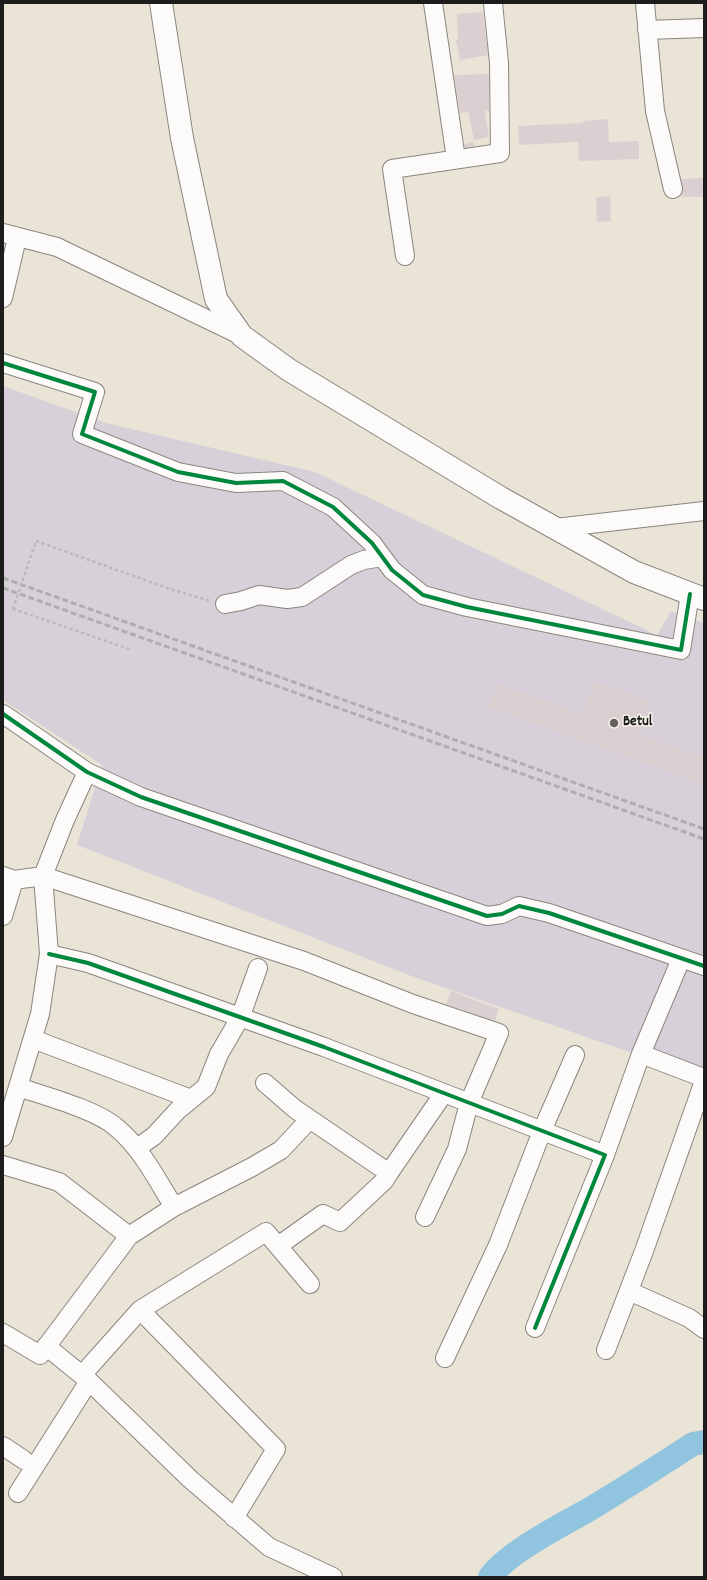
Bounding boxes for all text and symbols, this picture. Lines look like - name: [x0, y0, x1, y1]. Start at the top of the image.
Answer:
- place label: Betul: [623, 714, 652, 732]
- marker: Betul: [608, 717, 620, 729]

